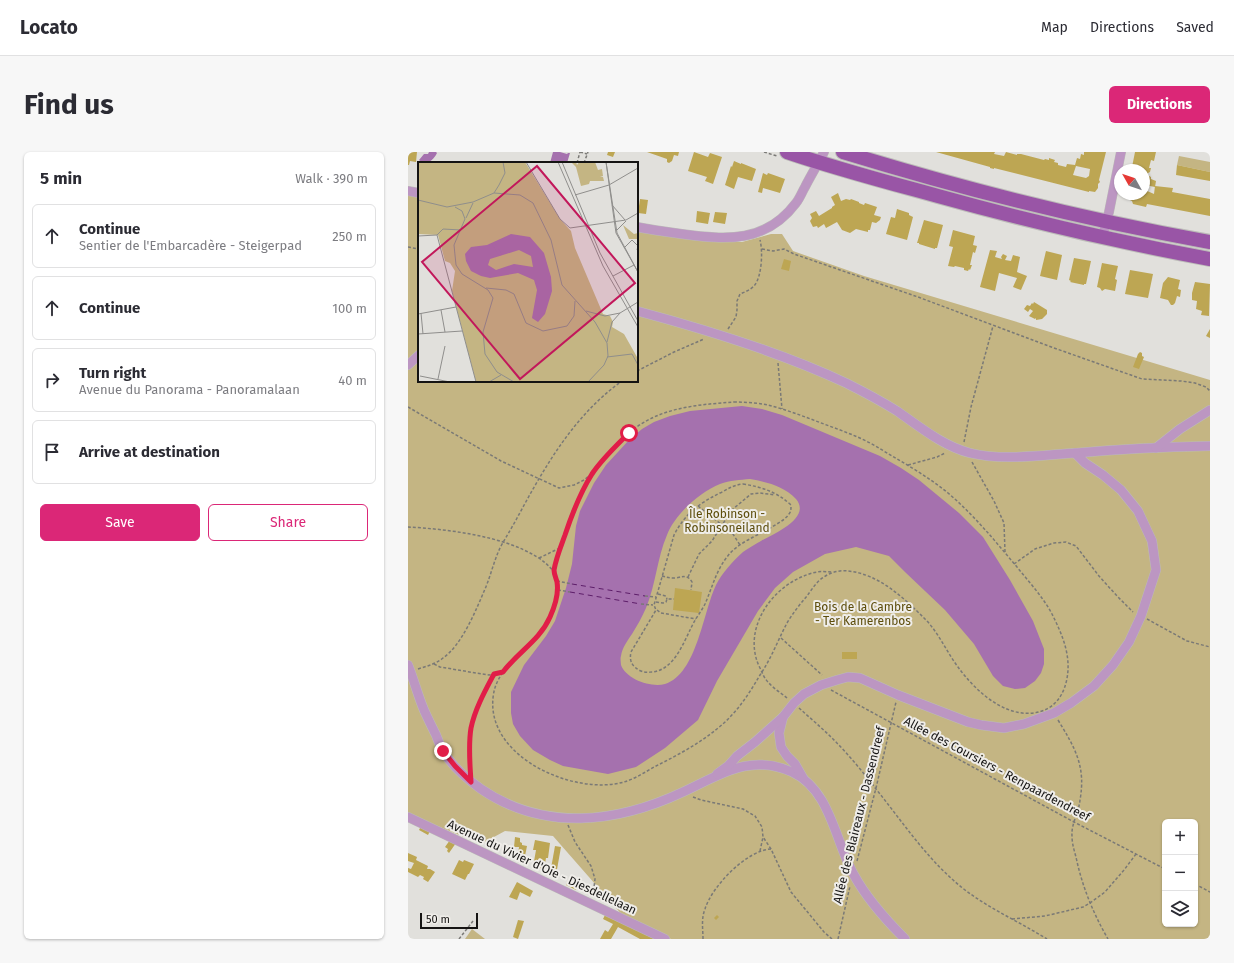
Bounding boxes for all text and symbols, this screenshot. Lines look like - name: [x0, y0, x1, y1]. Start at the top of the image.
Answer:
- text: Locato: [20, 16, 78, 39]
- text: Map: [1041, 19, 1068, 36]
- text: Directions: [1090, 19, 1154, 36]
- text: Saved: [1176, 19, 1214, 36]
- button: Directions: [1109, 86, 1210, 123]
- text: Find us: [24, 88, 114, 121]
- inset map: [418, 162, 638, 382]
- north arrow: [1114, 164, 1150, 200]
- text: 5 min: [40, 168, 82, 189]
- text: Walk · 390 m: [295, 171, 368, 186]
- text: Continue: [79, 220, 140, 238]
- icon: ahead: [41, 225, 63, 247]
- text: 250 m: [332, 229, 367, 244]
- text: Sentier de l'Embarcadère - Steigerpad: [79, 238, 302, 253]
- icon: ahead: [41, 297, 63, 319]
- text: Continue: [79, 299, 140, 317]
- text: 100 m: [332, 301, 367, 316]
- text: Turn right: [79, 364, 146, 382]
- icon: right: [41, 369, 63, 391]
- text: 40 m: [338, 373, 367, 388]
- text: Avenue du Panorama - Panoramalaan: [79, 382, 300, 397]
- route start: [620, 424, 638, 442]
- icon: arrive: [41, 441, 63, 463]
- text: Arrive at destination: [79, 443, 220, 461]
- button: Save: [40, 504, 200, 541]
- button: Share: [208, 504, 368, 541]
- park label: Île Robinson - Robinsoneiland: [684, 506, 770, 535]
- park label: Bois de la Cambre - Ter Kamerenbos: [814, 600, 912, 628]
- street label: Allée des Coursiers - Renpaardendreef: [902, 714, 1093, 825]
- street label: Allée des Blaireaux - Dassendreef: [830, 724, 888, 905]
- route end: [434, 742, 452, 760]
- street label: Avenue du Vivier d'Oie - Diesdellelaan: [445, 817, 639, 917]
- map controls: [1162, 819, 1198, 927]
- button: +: [1162, 819, 1198, 855]
- button: −: [1162, 855, 1198, 891]
- button: layers: [1162, 891, 1198, 927]
- scale bar: [420, 911, 478, 930]
- text: 50 m: [426, 913, 450, 926]

